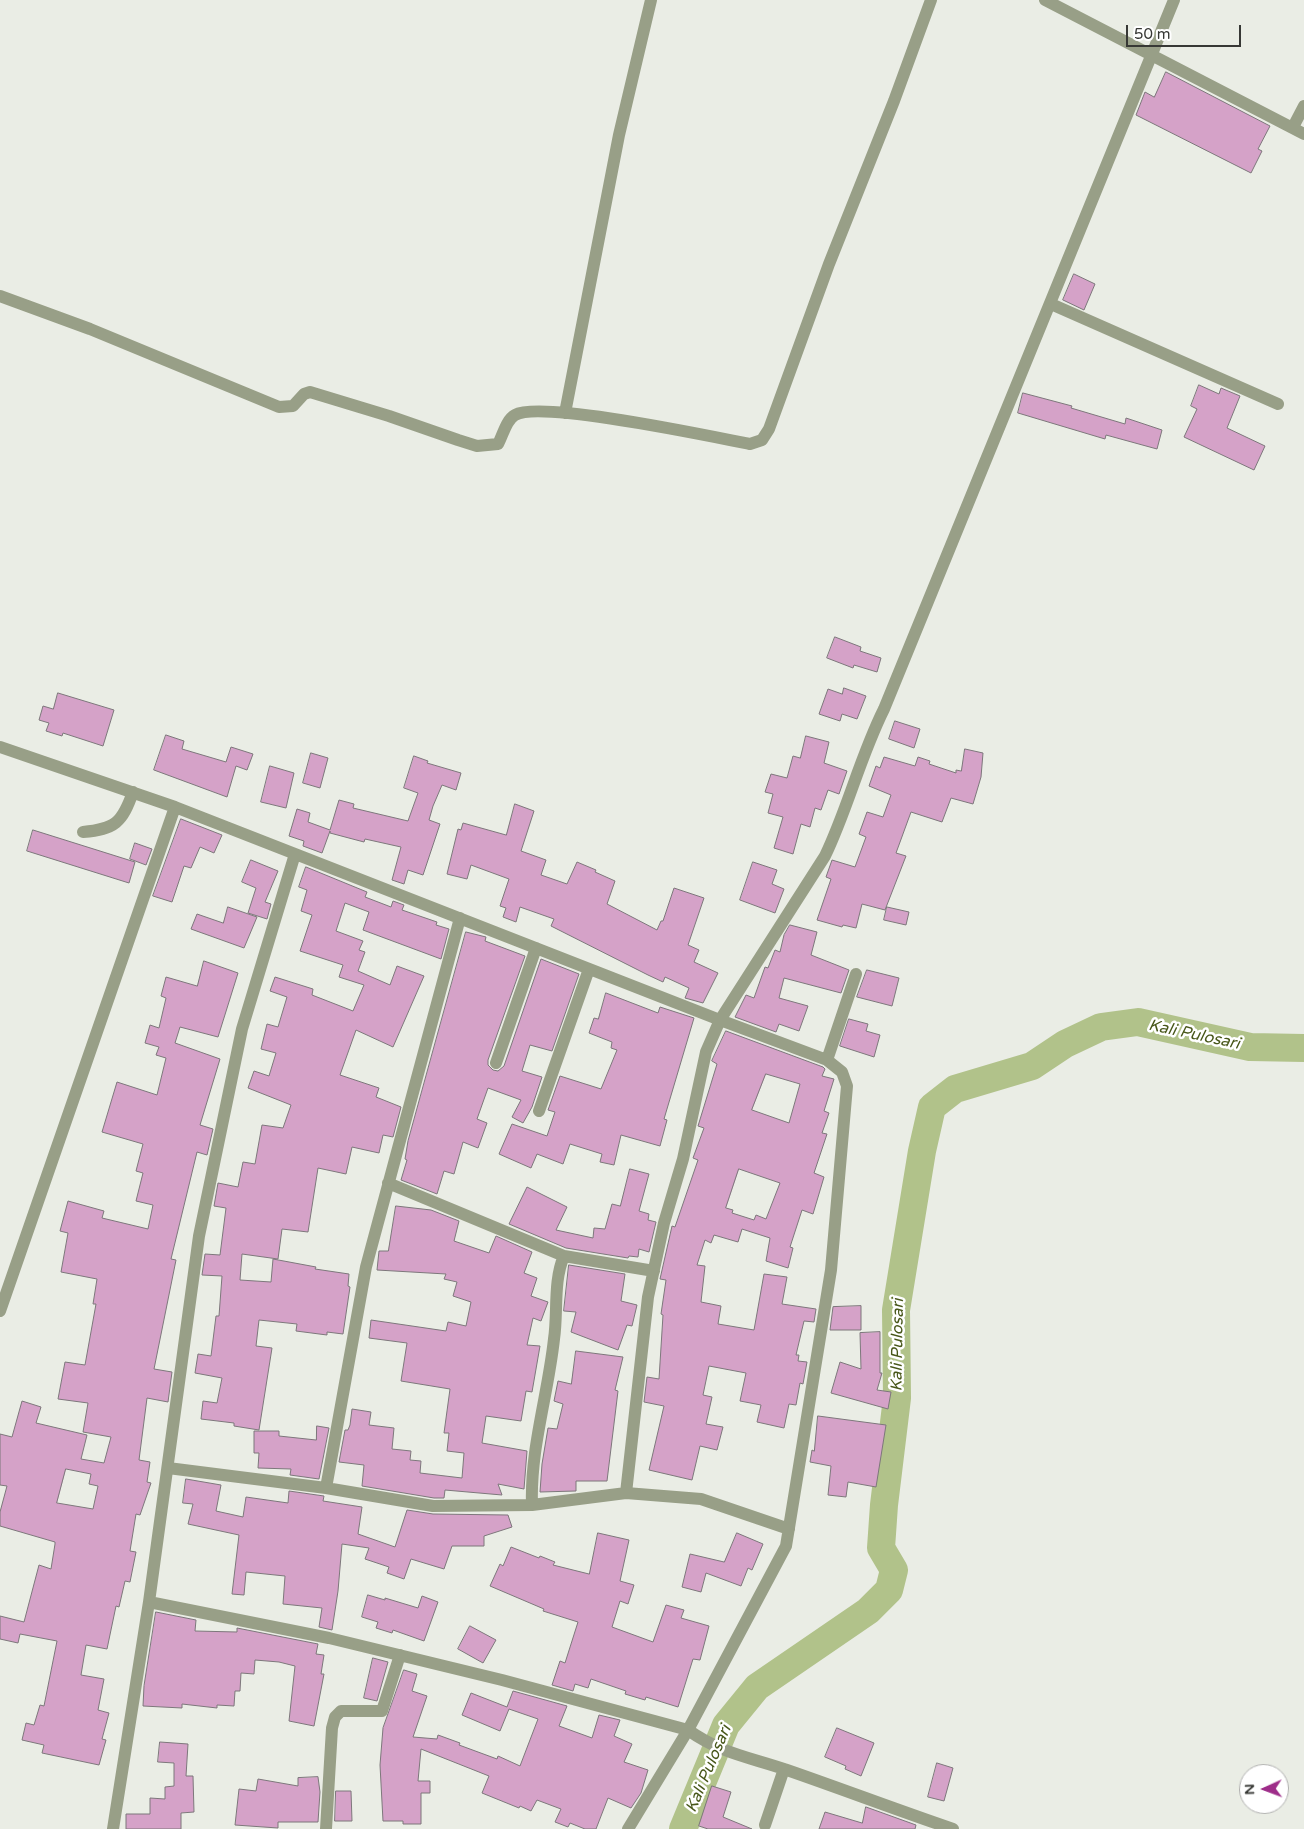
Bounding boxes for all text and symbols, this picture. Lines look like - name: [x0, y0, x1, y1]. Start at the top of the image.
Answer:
- scale bar: [1129, 15, 1244, 47]
- text: 50 m: [1134, 25, 1171, 43]
- water label: Kali Pulosari: [1147, 1016, 1241, 1054]
- water label: Kali Pulosari: [888, 1298, 908, 1392]
- water label: Kali Pulosari: [682, 1723, 736, 1815]
- north arrow: [1239, 1764, 1289, 1814]
- text: N: [1241, 1784, 1258, 1795]

